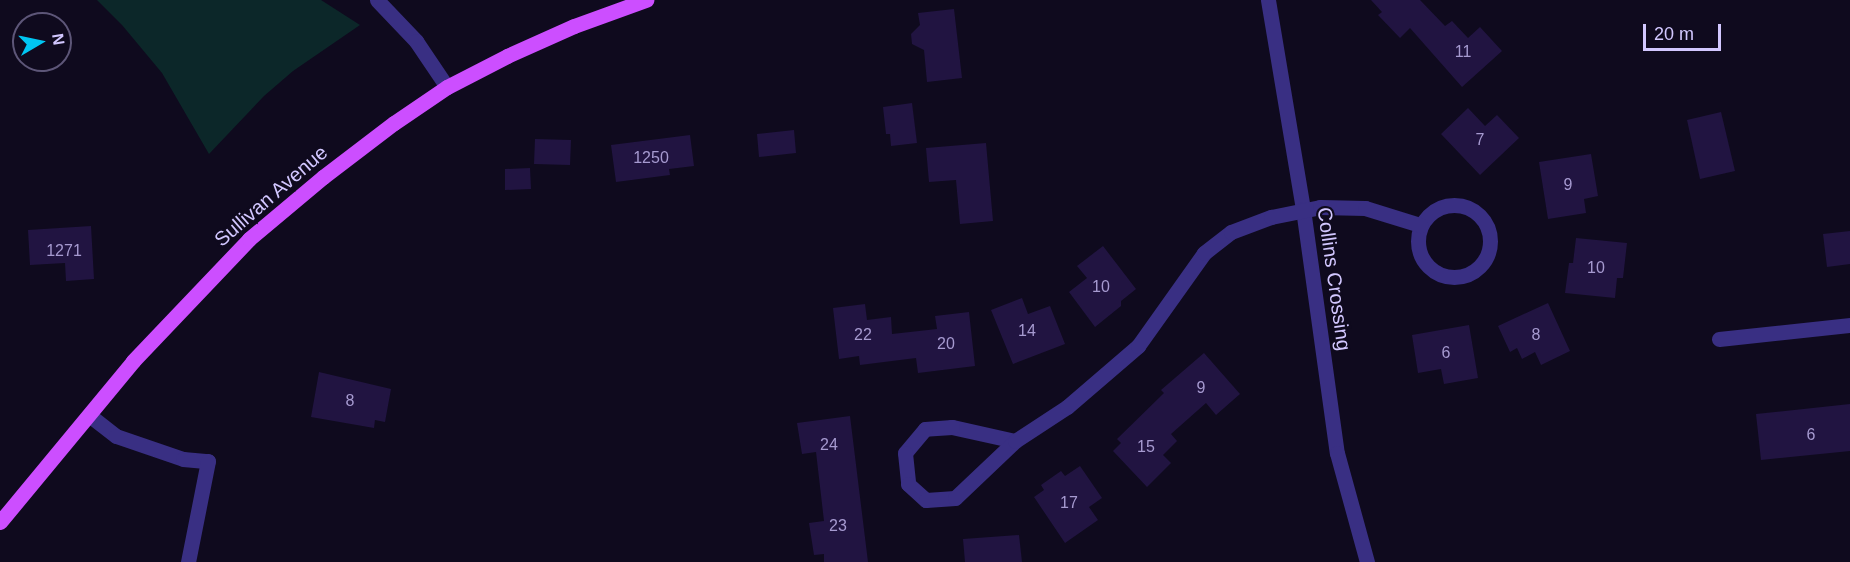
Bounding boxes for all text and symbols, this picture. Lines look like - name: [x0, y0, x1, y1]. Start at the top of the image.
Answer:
- north arrow: [12, 12, 72, 72]
- scale bar: [1646, 12, 1724, 50]
- text: 20 m: [1654, 24, 1694, 44]
- text: N: [49, 32, 68, 46]
- house number: 11: [1455, 42, 1471, 62]
- house number: 7: [1476, 130, 1484, 150]
- street label: Sullivan Avenue: [209, 140, 333, 252]
- house number: 1250: [633, 148, 669, 168]
- house number: 9: [1564, 175, 1572, 195]
- street label: Collins Crossing: [1312, 206, 1356, 352]
- house number: 1271: [46, 241, 82, 261]
- house number: 10: [1587, 258, 1605, 278]
- house number: 10: [1092, 277, 1110, 297]
- house number: 14: [1018, 321, 1036, 341]
- house number: 22: [854, 325, 872, 345]
- house number: 8: [1532, 325, 1540, 345]
- house number: 20: [937, 334, 955, 354]
- house number: 6: [1442, 343, 1450, 363]
- house number: 9: [1197, 378, 1205, 398]
- house number: 8: [346, 391, 354, 411]
- house number: 6: [1807, 425, 1815, 445]
- house number: 24: [820, 435, 838, 455]
- house number: 15: [1137, 437, 1155, 457]
- house number: 17: [1060, 493, 1078, 513]
- house number: 23: [829, 516, 847, 536]

